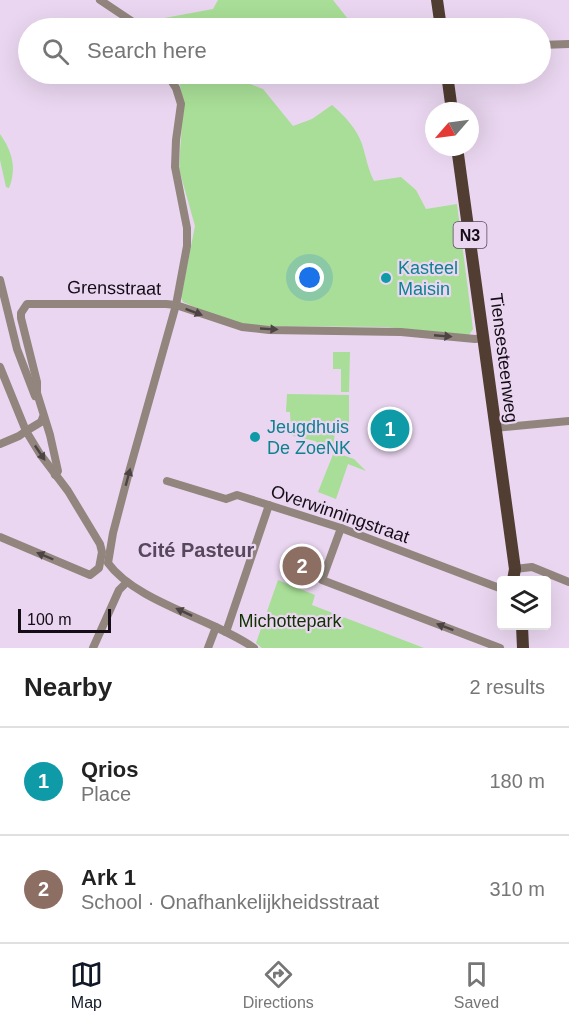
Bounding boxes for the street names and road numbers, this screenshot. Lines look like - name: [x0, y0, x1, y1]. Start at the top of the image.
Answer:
- road number: N3: [454, 222, 486, 248]
- street label: Grensstraat: [67, 277, 161, 299]
- street label: Tiensesteenweg: [486, 292, 522, 424]
- street label: Overwinningstraat: [268, 481, 412, 547]

